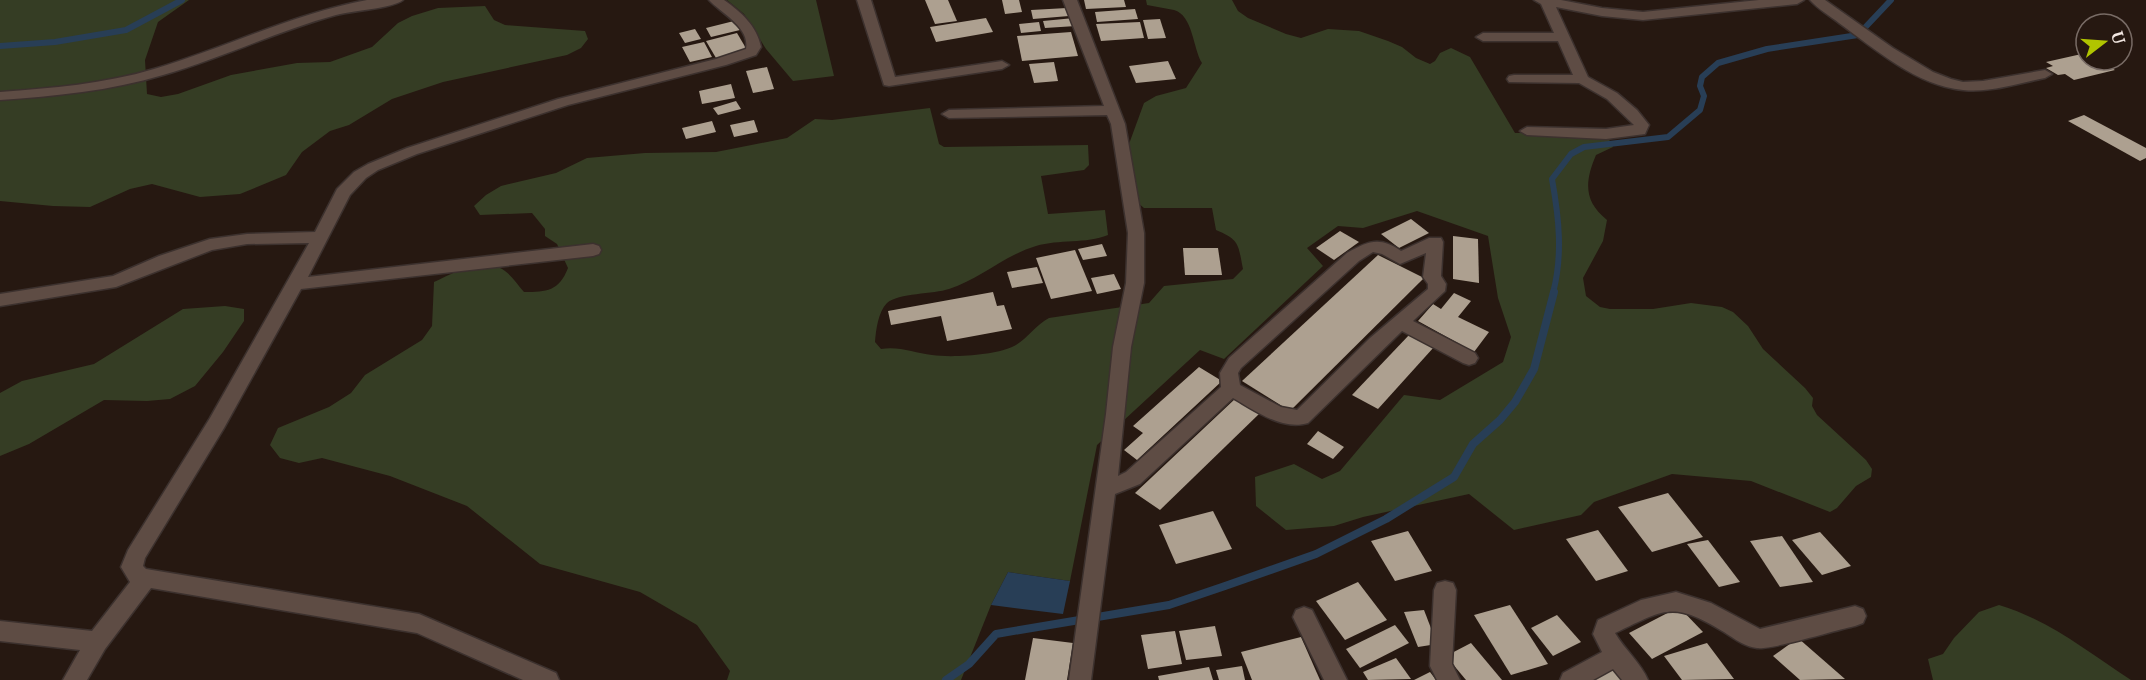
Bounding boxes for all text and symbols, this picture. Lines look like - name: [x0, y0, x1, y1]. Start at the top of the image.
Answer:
- north arrow: [2074, 12, 2134, 72]
- text: U: [2107, 29, 2130, 46]

